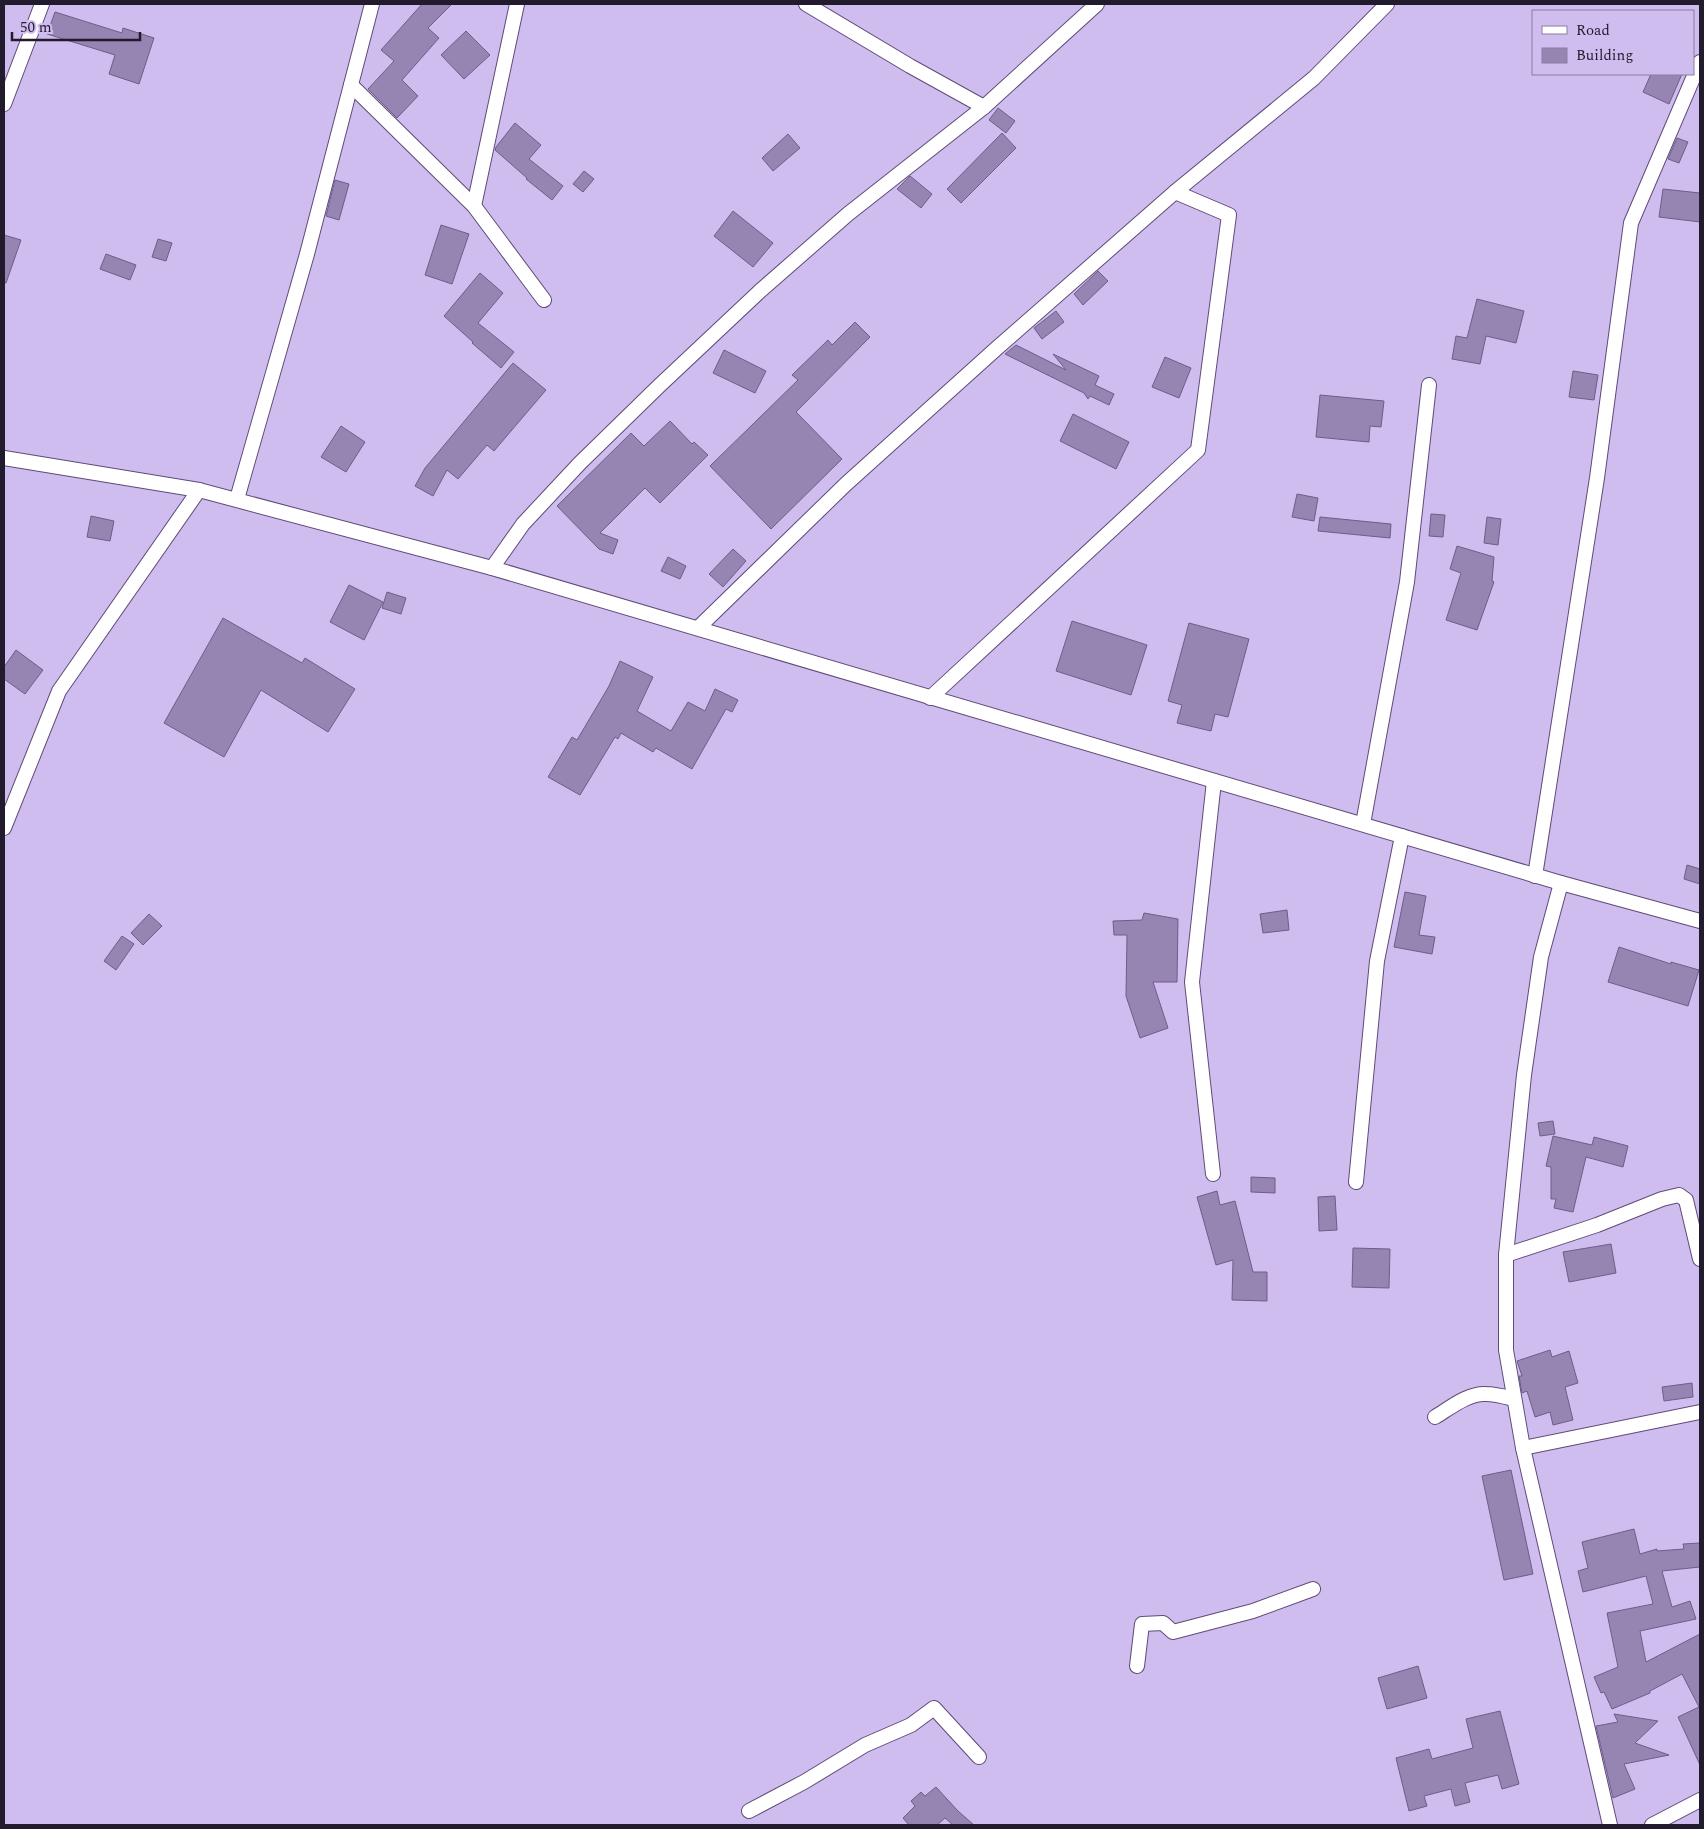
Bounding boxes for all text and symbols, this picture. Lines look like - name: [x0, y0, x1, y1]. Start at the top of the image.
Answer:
- scale bar: [12, 10, 140, 42]
- legend: [1532, 10, 1694, 75]
- text: 50 m: [20, 16, 52, 39]
- text: Road: [1576, 19, 1610, 42]
- text: Building: [1576, 44, 1633, 67]

